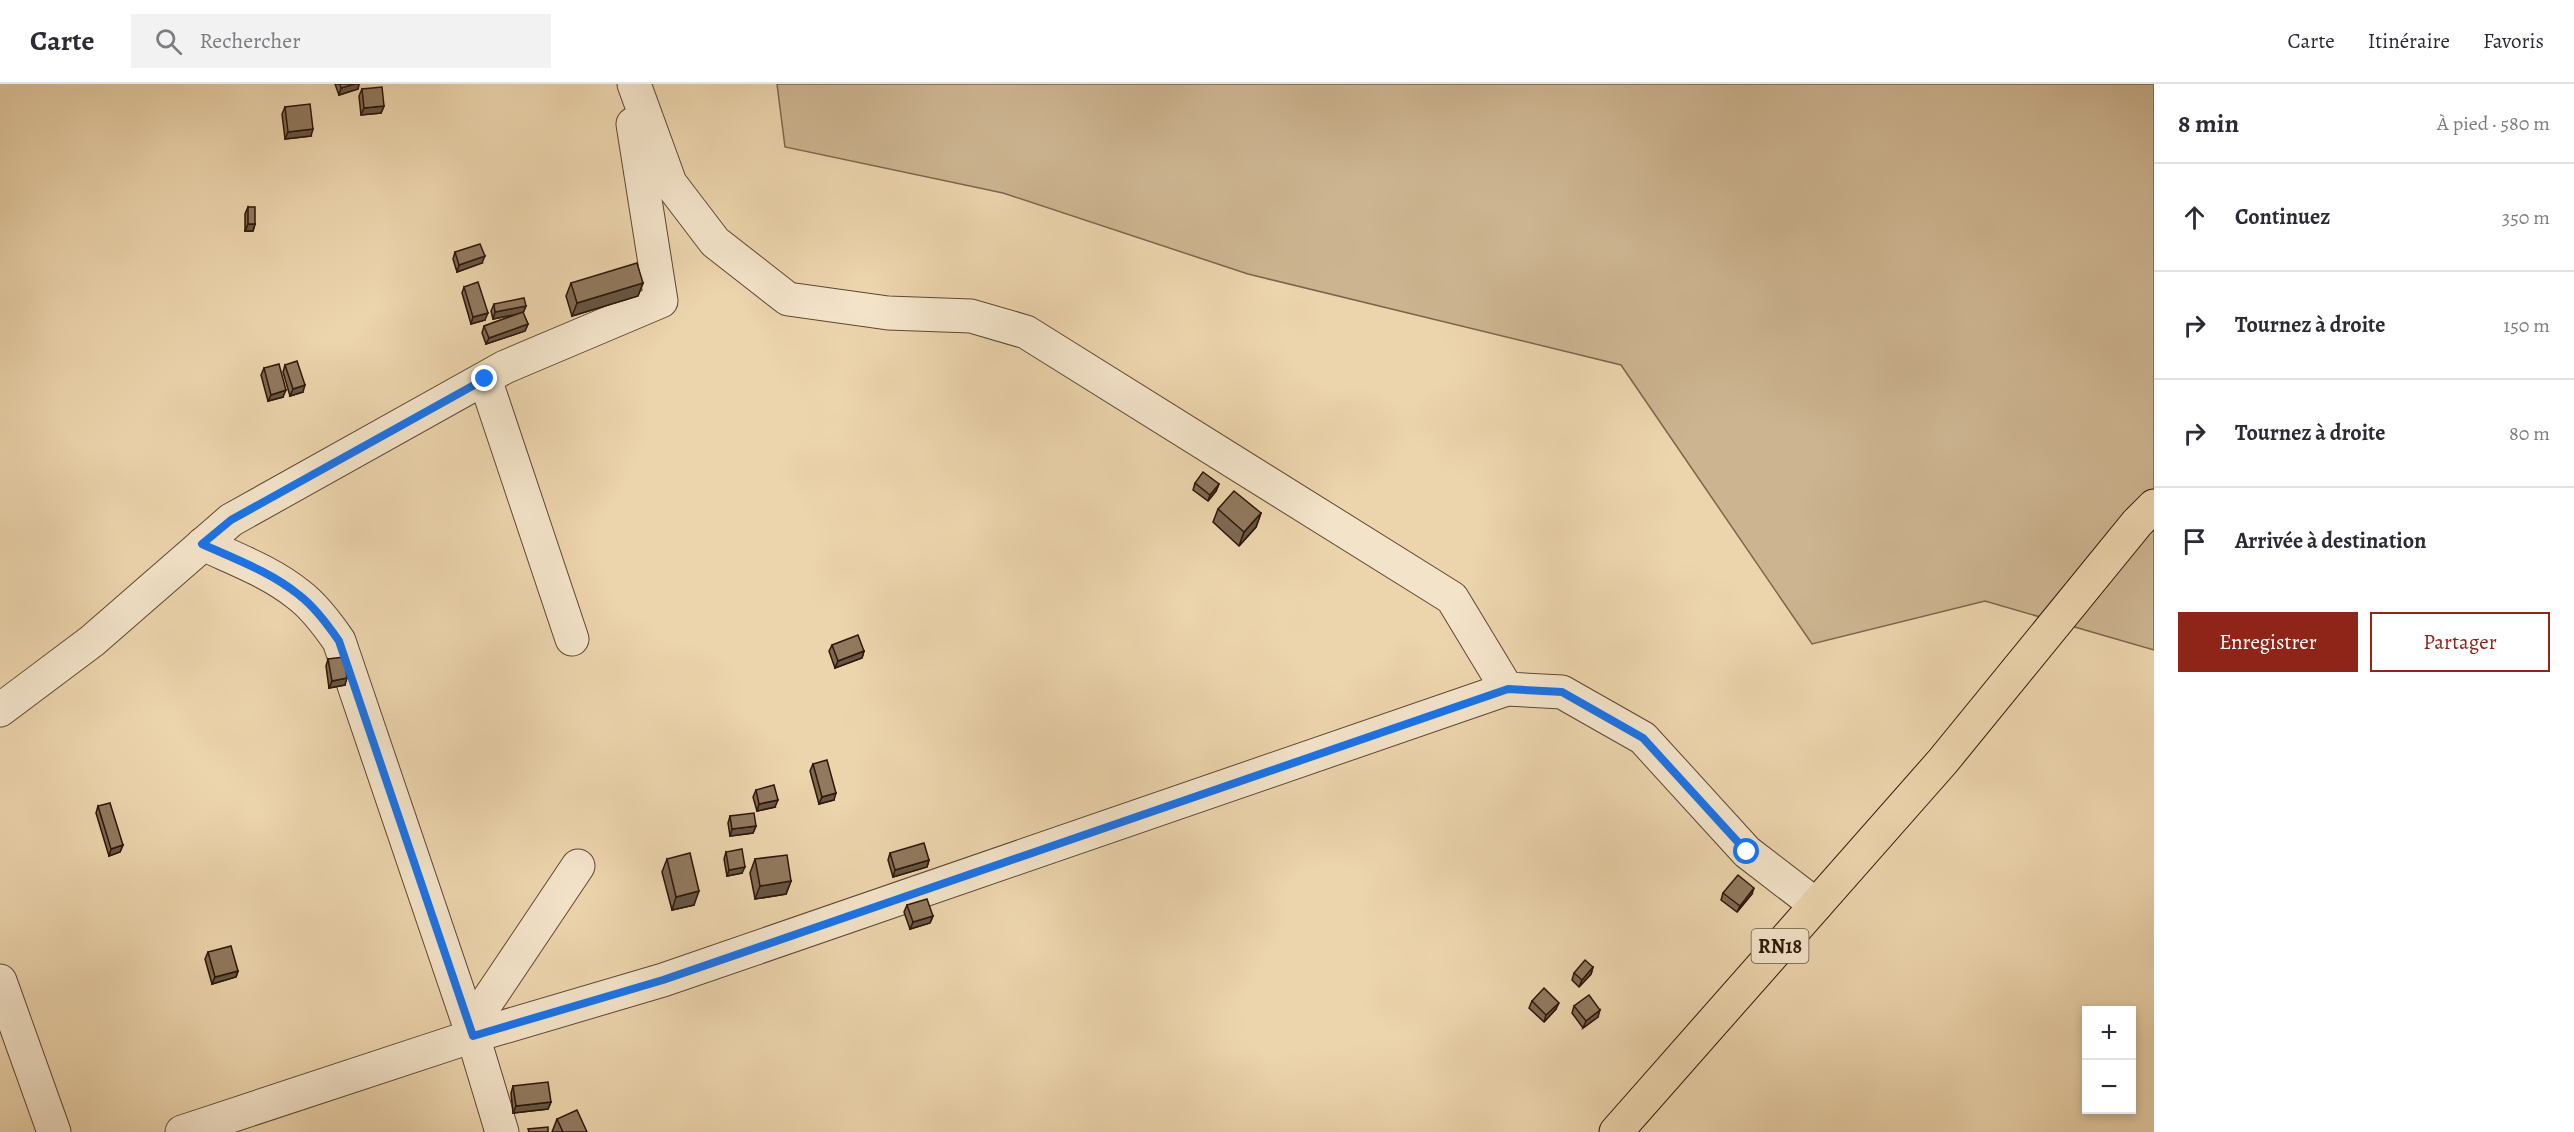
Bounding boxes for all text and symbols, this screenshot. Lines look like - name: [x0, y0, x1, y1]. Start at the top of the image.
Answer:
- search box: [131, 14, 551, 68]
- text: Carte: [30, 22, 95, 60]
- icon: search: [152, 25, 185, 58]
- text: Rechercher: [200, 26, 301, 56]
- text: Carte: [2287, 27, 2335, 55]
- text: Itinéraire: [2368, 27, 2450, 55]
- text: Favoris: [2483, 27, 2544, 55]
- text: 8 min: [2178, 106, 2239, 141]
- text: À pied · 580 m: [2437, 110, 2550, 137]
- icon: ahead: [2178, 201, 2211, 234]
- text: Continuez: [2235, 202, 2330, 232]
- text: 350 m: [2502, 204, 2550, 231]
- icon: right: [2178, 309, 2211, 342]
- text: Tournez à droite: [2235, 310, 2386, 340]
- text: 150 m: [2503, 312, 2550, 339]
- route end: [471, 365, 497, 391]
- icon: right: [2178, 417, 2211, 450]
- text: Tournez à droite: [2235, 418, 2386, 448]
- text: 80 m: [2509, 420, 2550, 447]
- icon: arrive: [2178, 525, 2211, 558]
- text: Arrivée à destination: [2235, 526, 2426, 556]
- button: Enregistrer: [2178, 612, 2358, 672]
- button: Partager: [2370, 612, 2550, 672]
- route start: [1733, 838, 1759, 864]
- road number: RN18: [1752, 929, 1808, 963]
- map controls: [2082, 1006, 2136, 1114]
- button: +: [2082, 1006, 2136, 1060]
- button: −: [2082, 1060, 2136, 1114]

